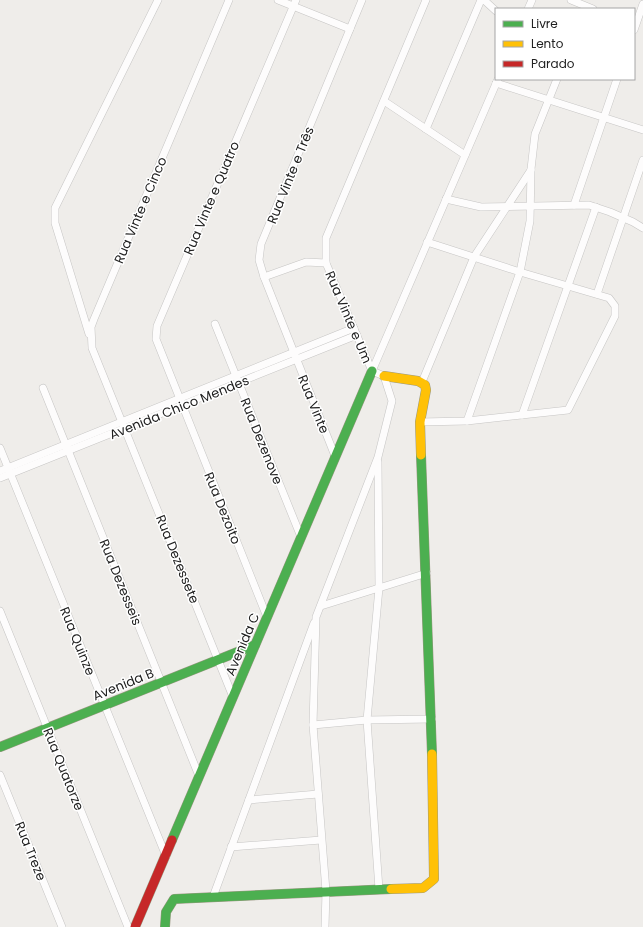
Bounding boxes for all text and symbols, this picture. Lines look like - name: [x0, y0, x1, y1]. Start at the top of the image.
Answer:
- legend: [495, 8, 635, 80]
- text: Livre: [531, 15, 558, 32]
- text: Lento: [531, 35, 564, 52]
- text: Parado: [531, 55, 575, 72]
- street label: Rua Vinte e Três: [262, 124, 319, 227]
- street label: Rua Vinte e Quatro: [179, 138, 244, 258]
- street label: Rua Vinte e Cinco: [109, 154, 172, 267]
- street label: Rua Vinte e Um: [321, 268, 377, 366]
- street label: Avenida Chico Mendes: [106, 371, 252, 444]
- street label: Rua Vinte: [293, 372, 334, 436]
- street label: Rua Dezenove: [236, 395, 288, 487]
- street label: Rua Dezoito: [199, 469, 246, 547]
- street label: Rua Dezessete: [151, 512, 204, 606]
- street label: Rua Dezesseis: [95, 536, 147, 628]
- street label: Rua Quinze: [55, 604, 100, 678]
- street label: Avenida C: [221, 610, 264, 679]
- street label: Avenida B: [90, 664, 157, 705]
- street label: Rua Quatorze: [38, 725, 89, 813]
- street label: Rua Treze: [10, 819, 51, 884]

